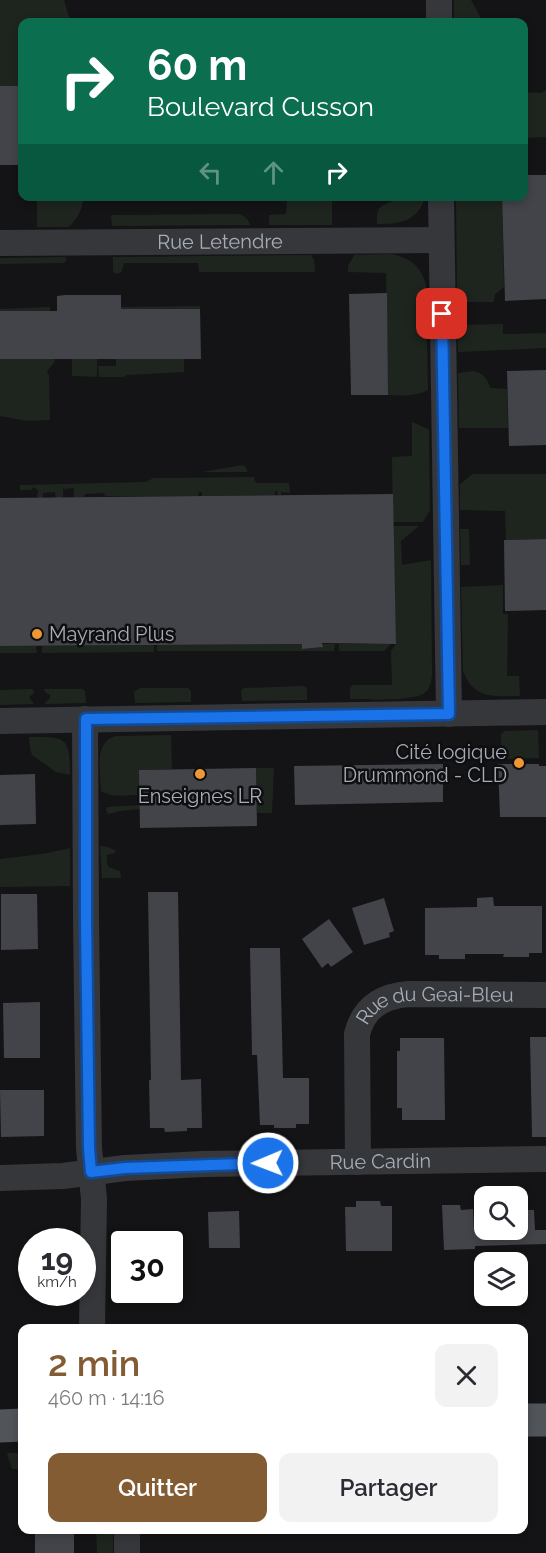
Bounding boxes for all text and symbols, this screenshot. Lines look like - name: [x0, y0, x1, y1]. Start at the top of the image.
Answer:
- text: 60 m: [147, 41, 247, 90]
- icon: right: [48, 42, 126, 120]
- text: Boulevard Cusson: [147, 91, 374, 122]
- icon: left: [194, 156, 227, 189]
- icon: ahead: [257, 156, 290, 189]
- icon: right: [320, 156, 353, 189]
- street label: Rue Letendre: [157, 229, 283, 254]
- pin: [416, 288, 467, 339]
- icon: arrive: [425, 297, 458, 330]
- place label: Mayrand Plus: [49, 622, 174, 646]
- marker: Mayrand Plus: [30, 627, 44, 641]
- place label: Cité logique Drummond - CLD: [343, 740, 507, 787]
- marker: Cité logique Drummond - CLD: [512, 756, 526, 770]
- marker: Enseignes LR: [193, 767, 207, 781]
- place label: Enseignes LR: [138, 784, 262, 808]
- street label: Rue du Geai-Bleu: [351, 982, 514, 1029]
- position arrow: [236, 1131, 300, 1195]
- street label: Rue Cardin: [329, 1149, 431, 1174]
- map controls: [474, 1186, 528, 1306]
- button: search: [474, 1186, 528, 1240]
- speed limit sign: 30: [108, 1228, 186, 1306]
- text: 19: [41, 1242, 73, 1277]
- button: layers: [474, 1252, 528, 1306]
- text: km/h: [37, 1273, 77, 1291]
- text: 2 min: [48, 1342, 140, 1384]
- button: close: [435, 1344, 498, 1407]
- text: 460 m · 14:16: [48, 1386, 165, 1410]
- button: Quitter: [48, 1453, 267, 1522]
- button: Partager: [279, 1453, 498, 1522]

